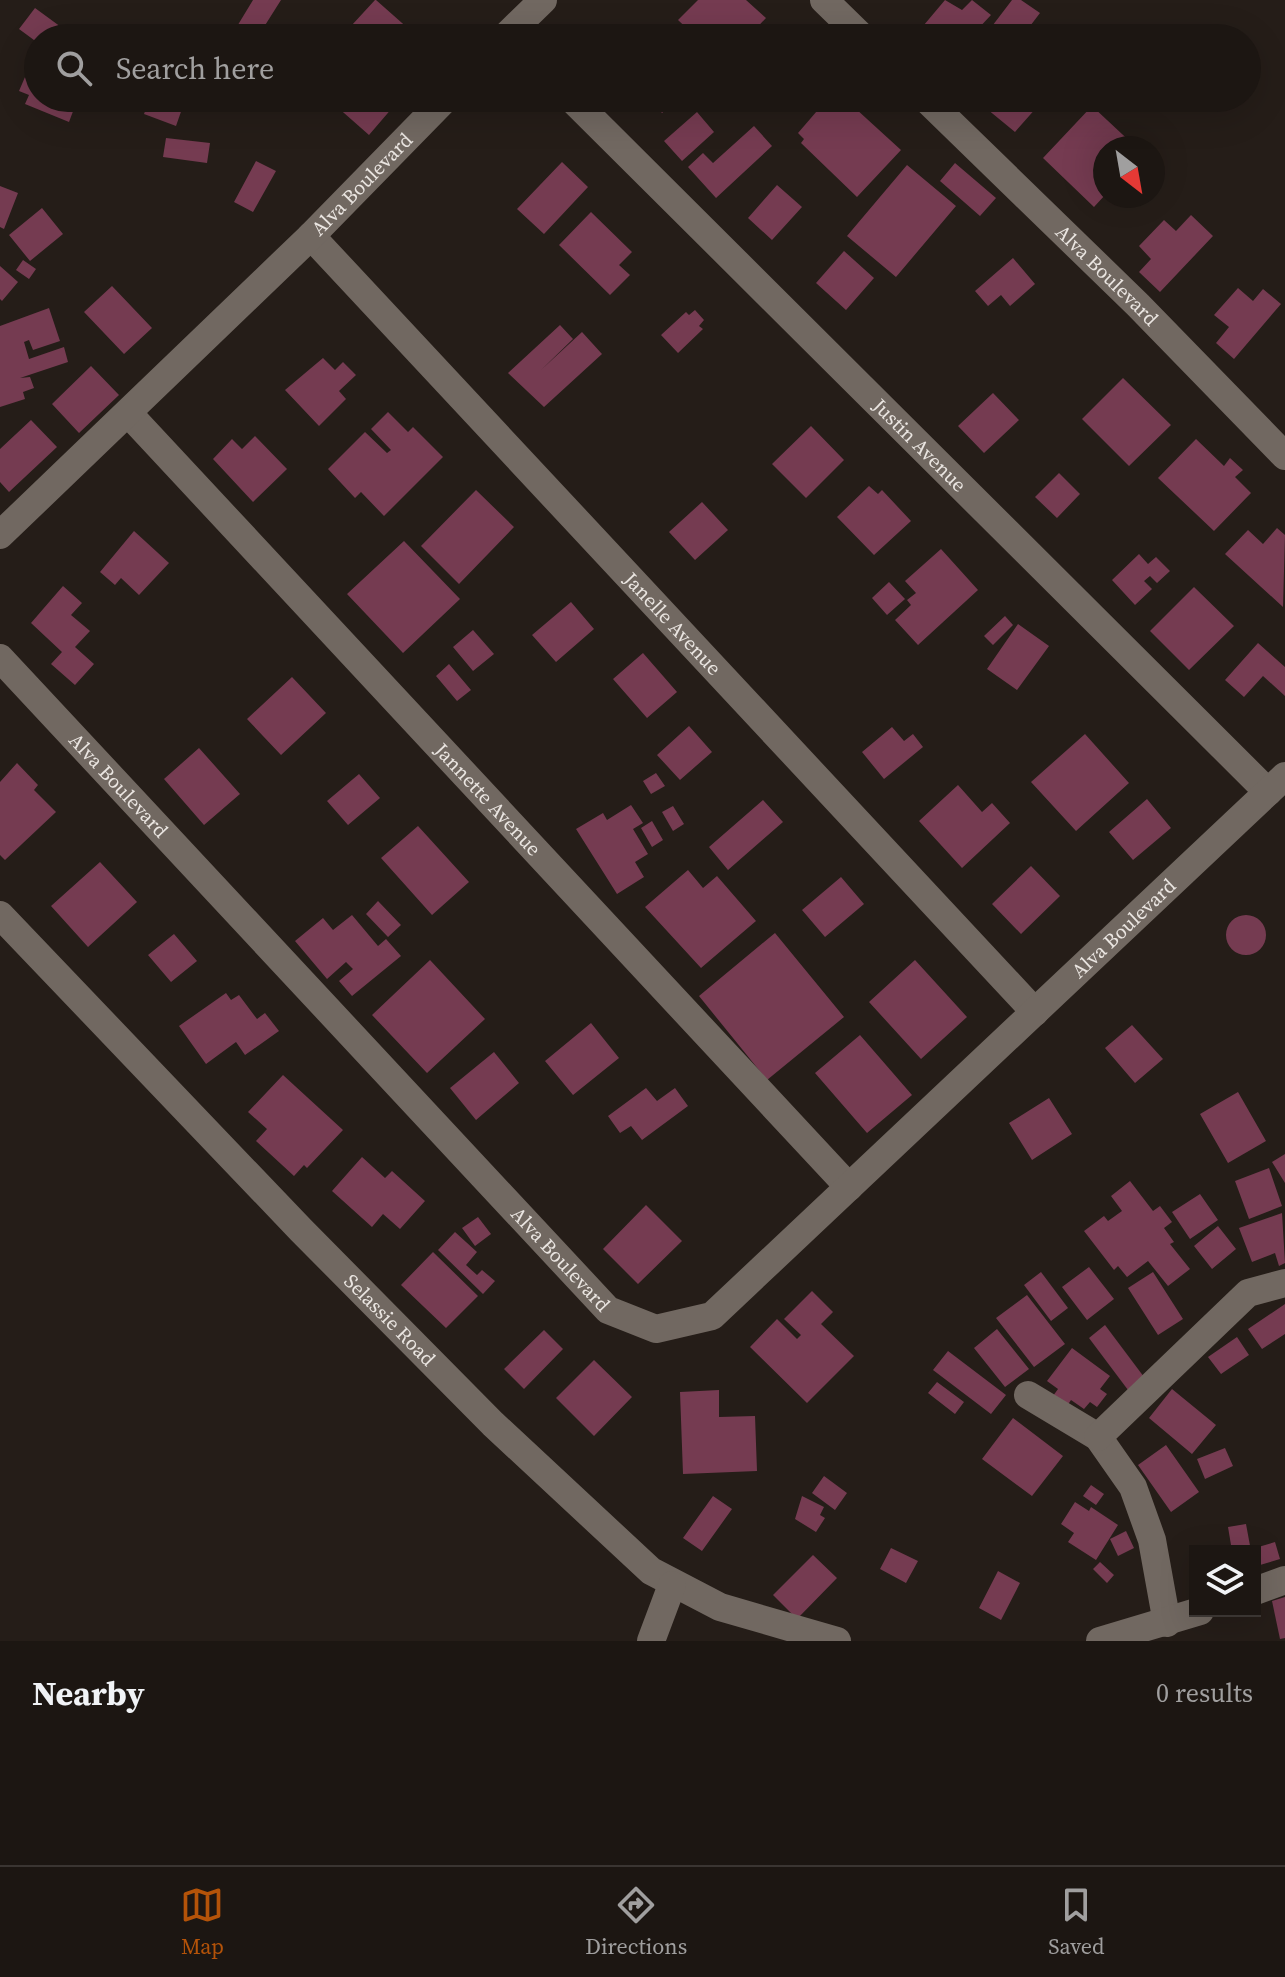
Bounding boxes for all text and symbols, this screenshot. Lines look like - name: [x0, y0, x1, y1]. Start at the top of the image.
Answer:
- search box: [24, 24, 1261, 112]
- icon: search: [52, 46, 96, 90]
- text: Search here: [116, 48, 274, 89]
- street label: Alva Boulevard: [305, 126, 419, 242]
- north arrow: [1093, 136, 1165, 208]
- street label: Alva Boulevard: [1049, 218, 1165, 332]
- street label: Justin Avenue: [866, 391, 973, 498]
- street label: Janelle Avenue: [617, 565, 728, 681]
- street label: Alva Boulevard: [63, 727, 175, 844]
- street label: Jannette Avenue: [427, 736, 548, 862]
- street label: Alva Boulevard: [1065, 872, 1182, 984]
- street label: Alva Boulevard: [505, 1201, 617, 1318]
- street label: Selassie Road: [338, 1267, 442, 1373]
- map controls: [1189, 1545, 1261, 1617]
- button: layers: [1189, 1545, 1261, 1617]
- text: Nearby: [32, 1670, 145, 1716]
- text: 0 results: [1156, 1675, 1253, 1711]
- tab: Map: [180, 1883, 224, 1961]
- tab: Directions: [585, 1883, 687, 1961]
- tab: Saved: [1048, 1883, 1105, 1961]

